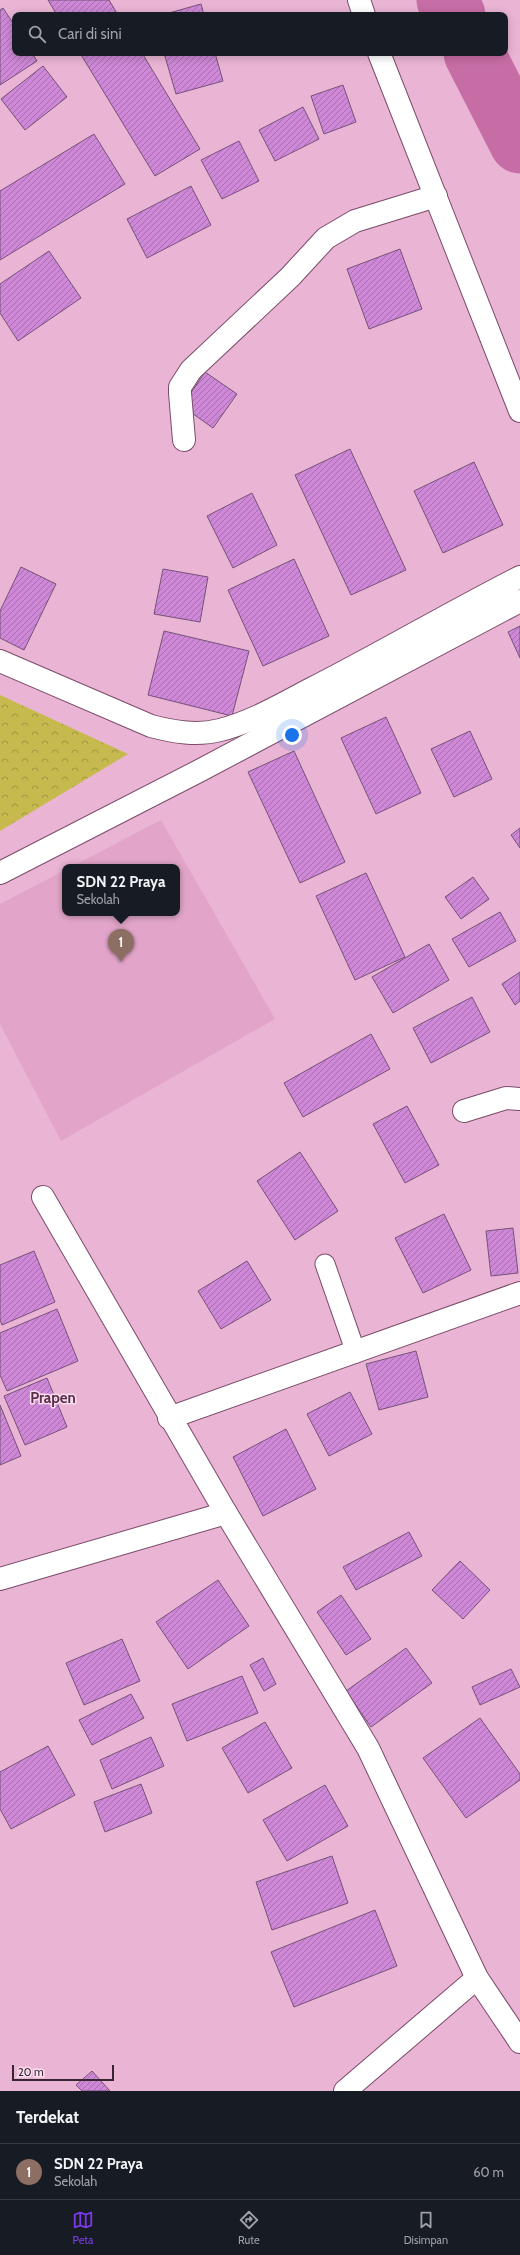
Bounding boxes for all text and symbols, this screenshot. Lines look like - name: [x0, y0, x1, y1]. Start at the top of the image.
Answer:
- search box: [12, 12, 508, 56]
- icon: search: [26, 23, 48, 45]
- text: Cari di sini: [58, 25, 122, 43]
- your location: [282, 725, 302, 745]
- popup: [62, 864, 180, 916]
- text: SDN 22 Praya: [77, 873, 166, 891]
- text: Sekolah: [77, 891, 120, 907]
- pin: 1: [108, 929, 134, 962]
- district label: Prapen: [30, 1389, 76, 1407]
- scale bar: [12, 2063, 114, 2082]
- text: 20 m: [18, 2065, 44, 2079]
- text: Terdekat: [16, 2107, 79, 2127]
- text: SDN 22 Praya: [54, 2155, 143, 2173]
- text: 1: [27, 2164, 31, 2180]
- text: 60 m: [473, 2164, 504, 2180]
- text: Sekolah: [54, 2173, 97, 2189]
- tab: Peta: [72, 2209, 94, 2247]
- tab: Rute: [238, 2209, 260, 2247]
- tab: Disimpan: [404, 2209, 448, 2247]

